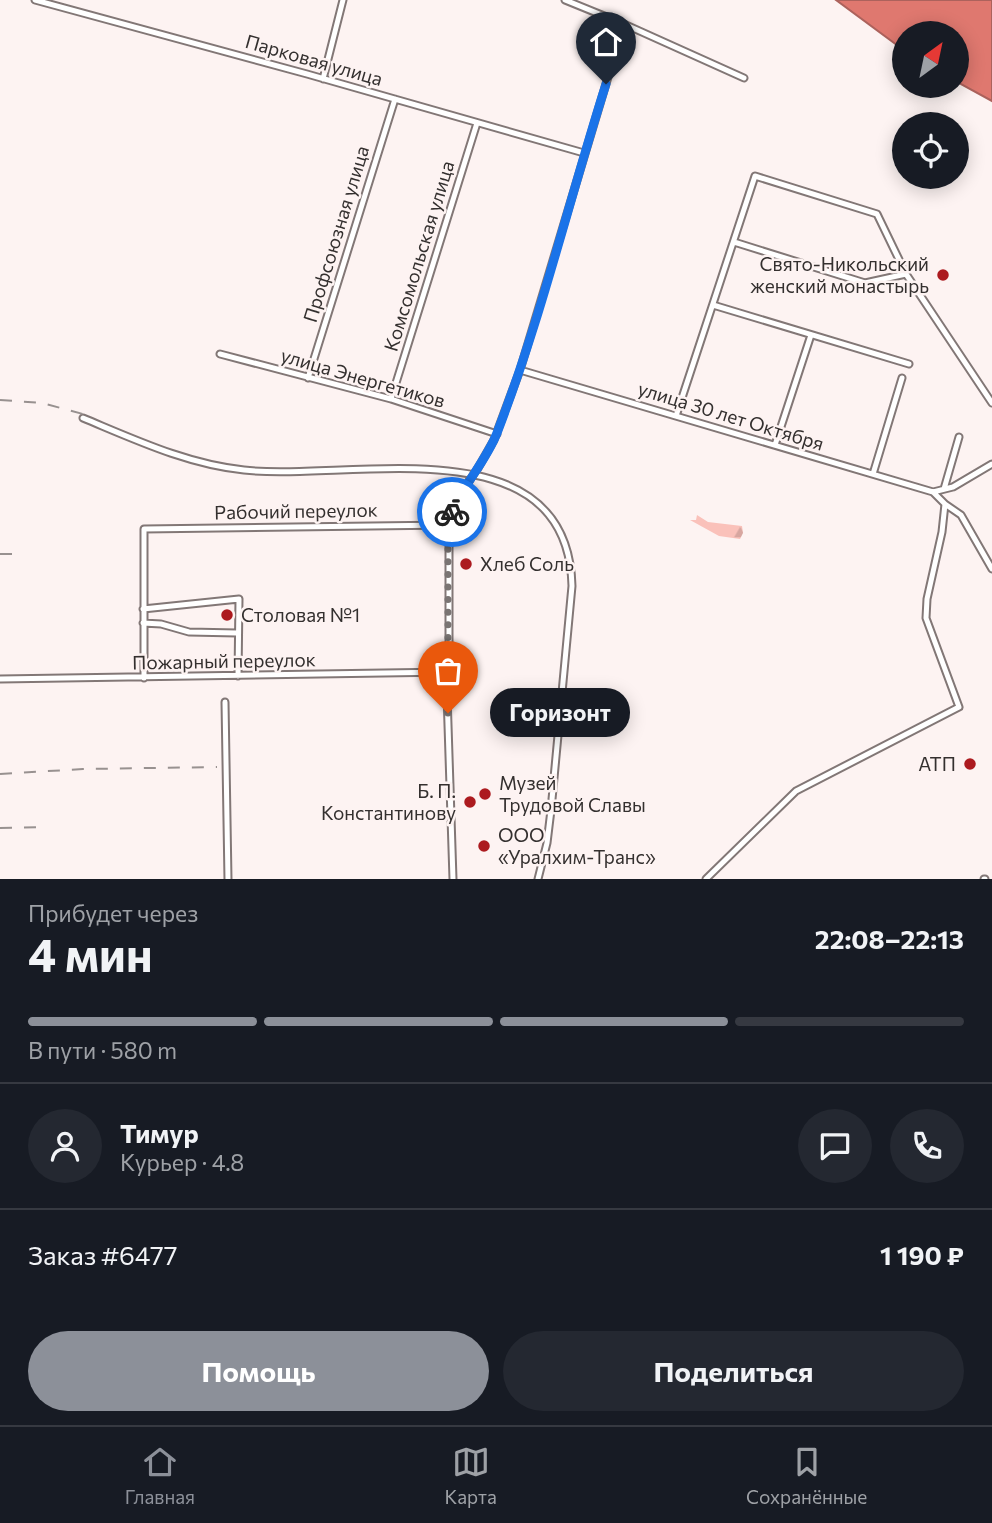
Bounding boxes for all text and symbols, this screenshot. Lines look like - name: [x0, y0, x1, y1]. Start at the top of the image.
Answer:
- pin: [576, 12.0, 636, 84]
- north arrow: [892, 21, 970, 98]
- map controls: [892, 21, 969, 189]
- icon: home: [587, 23, 625, 61]
- street label: Парковая улица: [243, 29, 385, 90]
- button: locate: [892, 112, 969, 189]
- street label: Профсоюзная улица: [298, 143, 373, 325]
- street label: Комсомольская улица: [379, 158, 458, 354]
- place label: Свято-Никольский женский монастырь: [750, 252, 929, 297]
- marker: Свято-Никольский женский монастырь: [935, 267, 951, 283]
- street label: улица Энергетиков: [278, 343, 448, 412]
- street label: улица 30 лет Октября: [635, 376, 827, 455]
- courier: [417, 477, 487, 547]
- icon: bike: [433, 493, 471, 531]
- street label: Рабочий переулок: [214, 498, 378, 523]
- place label: Хлеб Соль: [480, 552, 574, 575]
- marker: Хлеб Соль: [458, 556, 474, 572]
- place label: Столовая №1: [241, 603, 360, 626]
- marker: Столовая №1: [219, 607, 235, 623]
- pin: [418, 641, 478, 713]
- street label: Пожарный переулок: [132, 647, 316, 674]
- icon: bag: [429, 652, 467, 690]
- callout: Горизонт: [490, 688, 630, 738]
- text: Горизонт: [509, 698, 611, 726]
- place label: АТП: [918, 752, 956, 775]
- marker: АТП: [962, 756, 978, 772]
- place label: Музей Трудовой Славы: [499, 771, 646, 816]
- place label: Б. П. Константинову: [321, 779, 456, 824]
- marker: Музей Трудовой Славы: [477, 786, 493, 802]
- marker: Б. П. Константинову: [462, 794, 478, 810]
- place label: ООО «Уралхим-Транс»: [498, 823, 656, 868]
- marker: ООО «Уралхим-Транс»: [476, 838, 492, 854]
- text: Прибудет через: [28, 899, 198, 927]
- text: 22:08–22:13: [815, 923, 964, 954]
- text: 4 мин: [28, 925, 153, 981]
- text: В пути · 580 m: [28, 1036, 177, 1064]
- button: person: [28, 1109, 102, 1183]
- button: chat: [798, 1109, 872, 1183]
- button: phone: [890, 1109, 964, 1183]
- text: Тимур: [120, 1117, 199, 1148]
- text: Курьер · 4.8: [120, 1148, 244, 1176]
- text: Заказ #6477: [28, 1239, 177, 1270]
- text: 1 190 ₽: [880, 1239, 964, 1270]
- button: Помощь: [28, 1331, 489, 1411]
- button: Поделиться: [503, 1331, 964, 1411]
- tab: Главная: [125, 1443, 195, 1508]
- tab: Карта: [444, 1443, 497, 1508]
- tab: Сохранённые: [746, 1443, 867, 1508]

